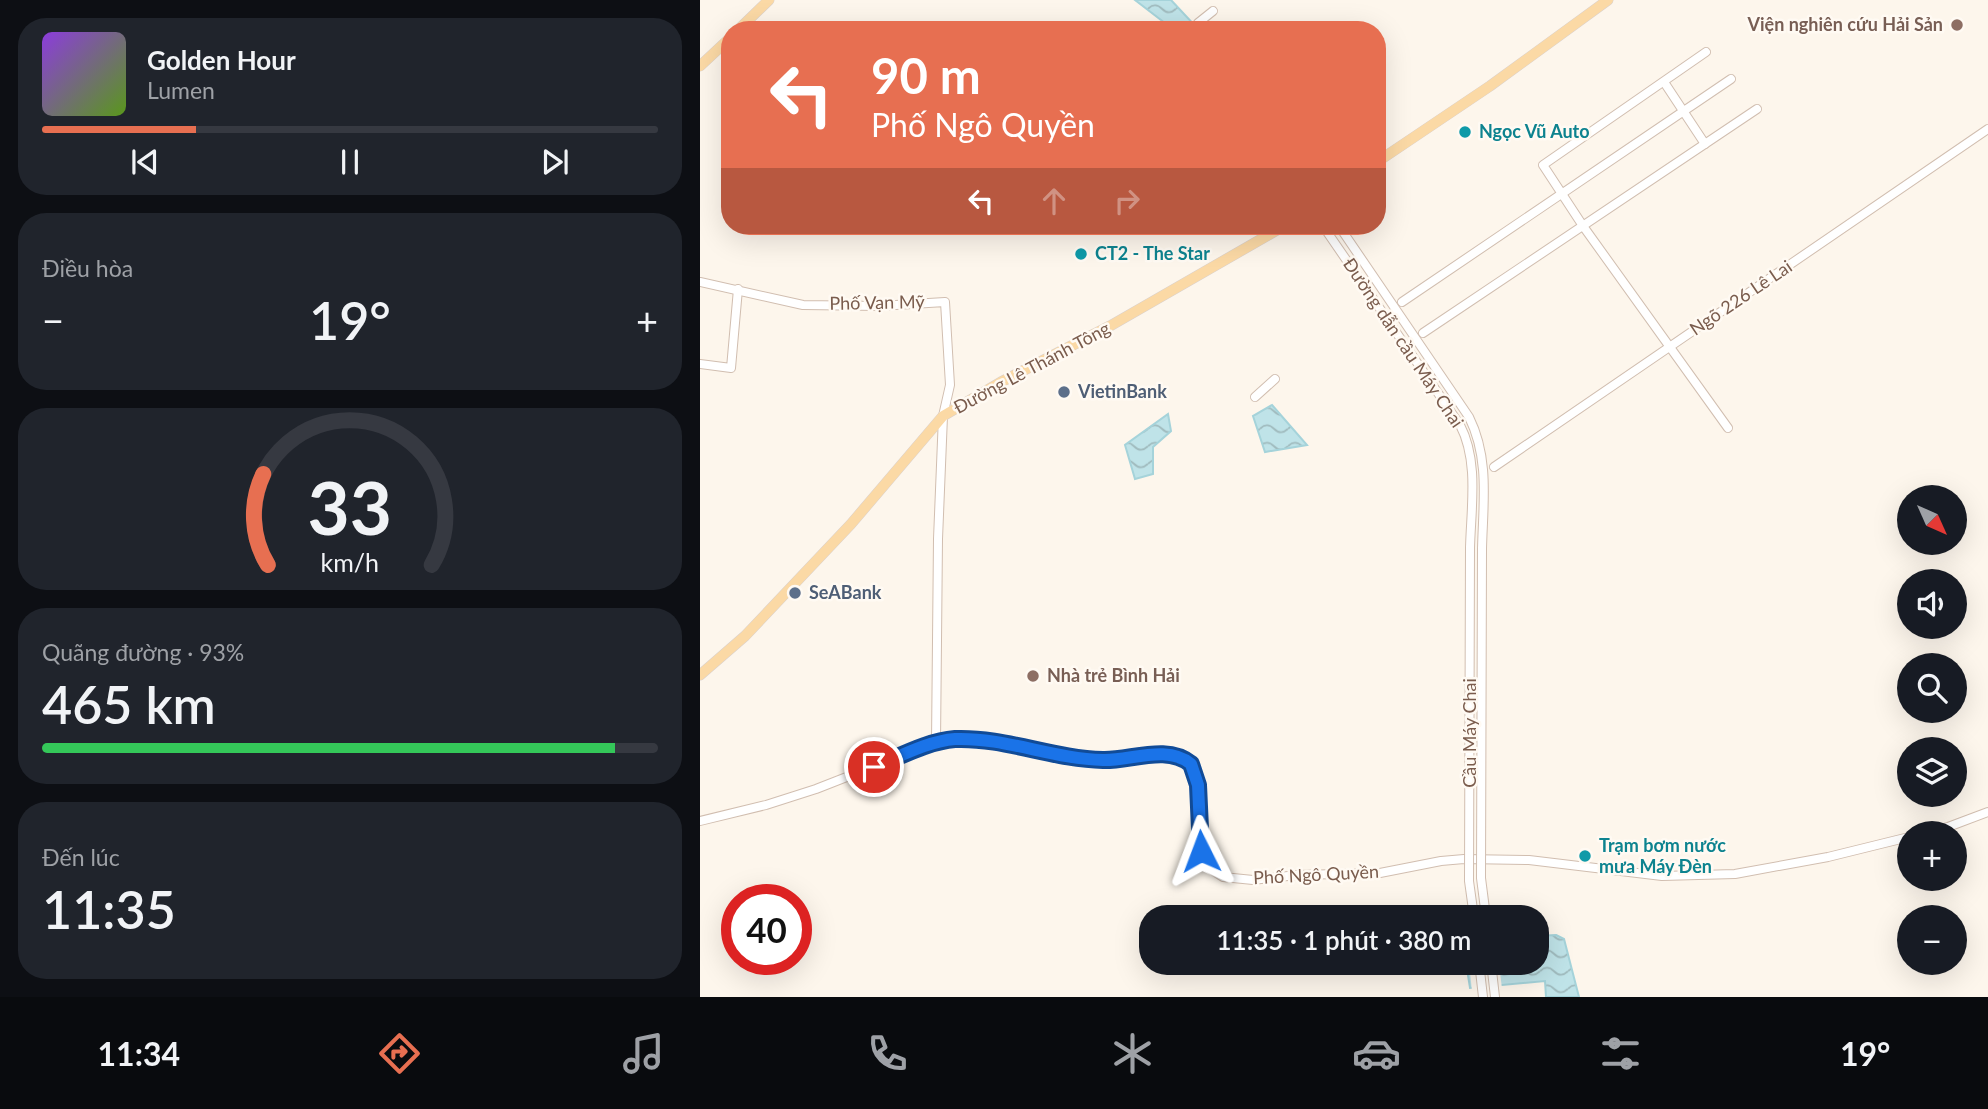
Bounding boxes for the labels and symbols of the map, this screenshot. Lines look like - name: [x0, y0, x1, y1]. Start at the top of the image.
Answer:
- place label: Viện nghiên cứu Hải Sản: [1747, 13, 1943, 35]
- marker: Viện nghiên cứu Hải Sản: [1949, 17, 1965, 33]
- place label: Ngọc Vũ Auto: [1479, 120, 1590, 142]
- marker: Ngọc Vũ Auto: [1457, 124, 1473, 140]
- place label: CT2 - The Star: [1095, 242, 1210, 264]
- marker: CT2 - The Star: [1073, 246, 1089, 262]
- street label: Đường dẫn cầu Máy Chai: [1339, 253, 1469, 431]
- street label: Ngõ 226 Lê Lai: [1685, 255, 1796, 339]
- street label: Phố Vạn Mỹ: [829, 290, 925, 314]
- street label: Đường Lê Thánh Tông: [950, 317, 1114, 418]
- place label: VietinBank: [1077, 380, 1167, 402]
- marker: VietinBank: [1056, 384, 1072, 400]
- north arrow: [1897, 485, 1967, 555]
- place label: SeABank: [809, 581, 882, 603]
- marker: SeABank: [787, 585, 803, 601]
- place label: Nhà trẻ Bình Hải: [1047, 664, 1180, 686]
- marker: Nhà trẻ Bình Hải: [1025, 668, 1041, 684]
- street label: Cầu Máy Chai: [1458, 678, 1480, 788]
- pin: [844, 737, 904, 797]
- position arrow: [1164, 814, 1238, 888]
- place label: Trạm bơm nước mưa Máy Đèn: [1599, 834, 1726, 877]
- marker: Trạm bơm nước mưa Máy Đèn: [1577, 848, 1593, 864]
- street label: Phố Ngô Quyền: [1252, 860, 1379, 888]
- speed limit sign: 40: [721, 884, 812, 975]

